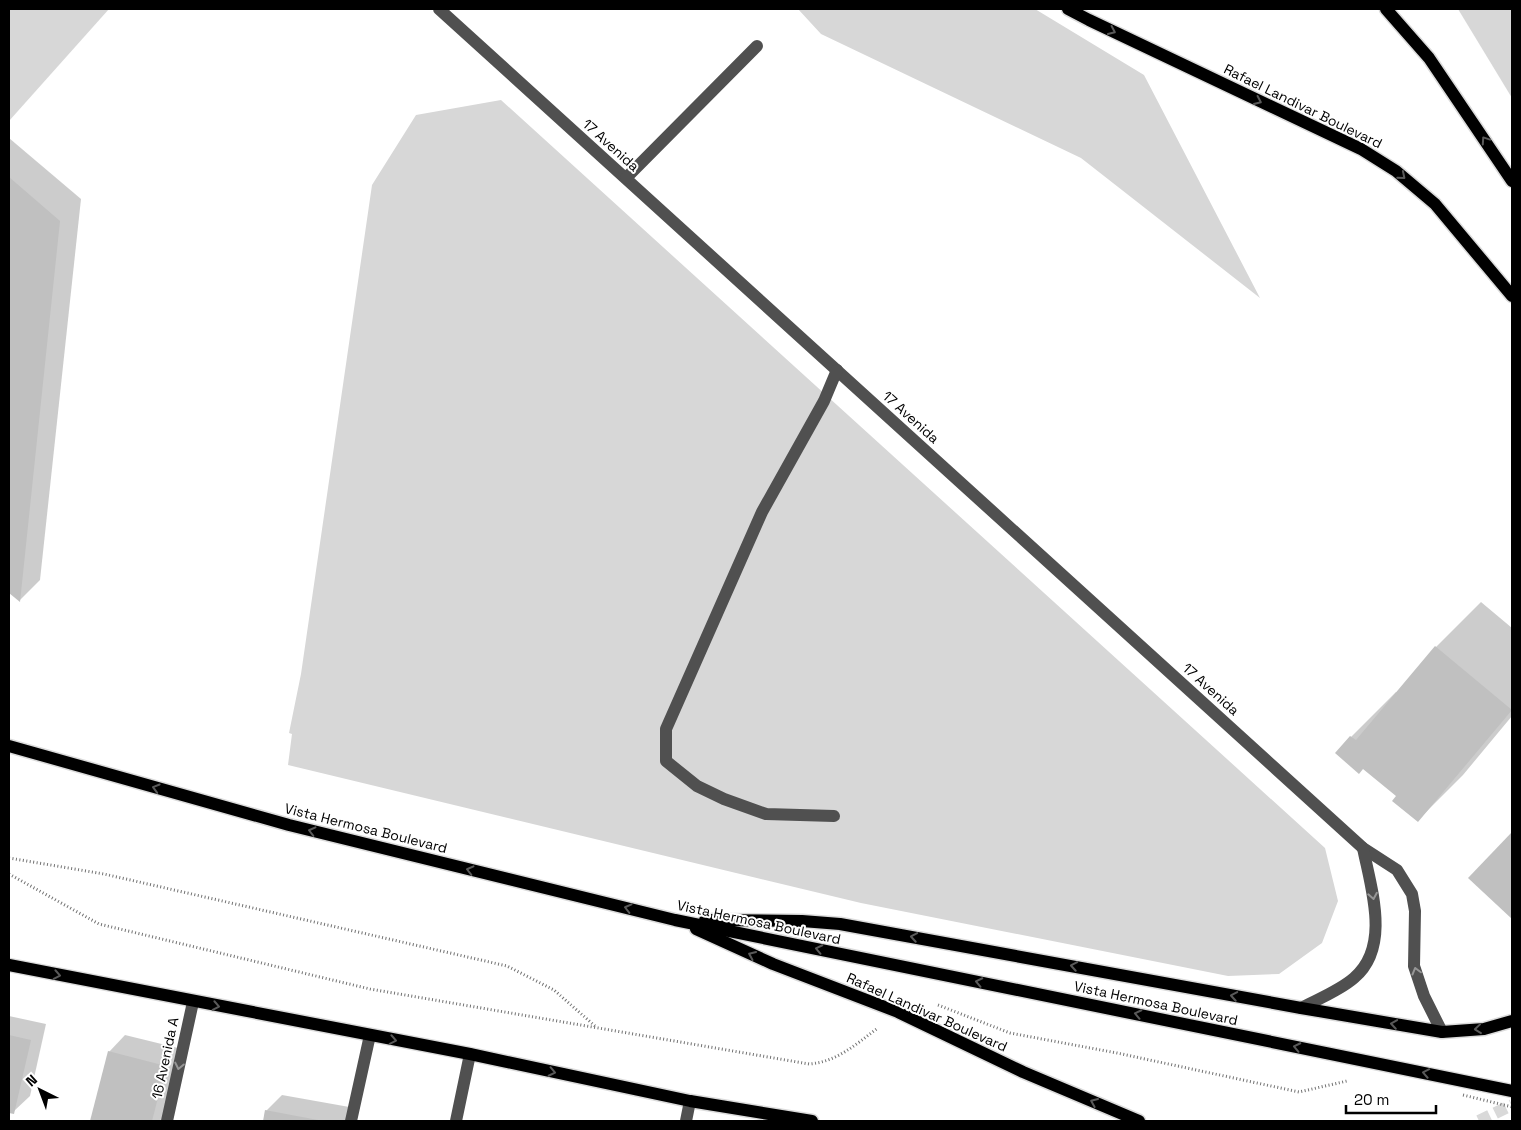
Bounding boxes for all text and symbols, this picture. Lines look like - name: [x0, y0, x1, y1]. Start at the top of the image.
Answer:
- one-way arrow: [1106, 25, 1115, 35]
- street label: Rafael Landivar Boulevard: [1221, 60, 1385, 152]
- one-way arrow: [1253, 95, 1262, 105]
- street label: 17 Avenida: [579, 115, 643, 175]
- one-way arrow: [1482, 137, 1491, 146]
- one-way arrow: [1396, 171, 1405, 179]
- street label: 17 Avenida: [879, 387, 943, 447]
- street label: 17 Avenida: [1179, 659, 1243, 719]
- one-way arrow: [152, 784, 160, 794]
- street label: Vista Hermosa Boulevard: [283, 799, 449, 857]
- one-way arrow: [308, 826, 317, 837]
- one-way arrow: [466, 865, 475, 876]
- one-way arrow: [1367, 891, 1377, 900]
- street label: Vista Hermosa Boulevard: [675, 896, 843, 948]
- one-way arrow: [625, 904, 633, 914]
- one-way arrow: [910, 933, 919, 943]
- one-way arrow: [815, 945, 824, 955]
- one-way arrow: [748, 951, 757, 961]
- one-way arrow: [1070, 962, 1079, 972]
- one-way arrow: [1411, 967, 1422, 976]
- street label: Rafael Landivar Boulevard: [844, 968, 1010, 1056]
- one-way arrow: [52, 969, 61, 979]
- one-way arrow: [974, 977, 983, 988]
- street label: Vista Hermosa Boulevard: [1072, 977, 1240, 1029]
- one-way arrow: [1230, 991, 1238, 1001]
- one-way arrow: [212, 1000, 220, 1011]
- one-way arrow: [1133, 1010, 1142, 1020]
- street label: 16 Avenida A: [148, 1015, 182, 1101]
- one-way arrow: [1390, 1019, 1398, 1029]
- one-way arrow: [1473, 1023, 1481, 1034]
- one-way arrow: [388, 1034, 397, 1044]
- one-way arrow: [1293, 1042, 1301, 1052]
- one-way arrow: [174, 1062, 185, 1071]
- north arrow: [15, 1065, 65, 1115]
- one-way arrow: [548, 1066, 557, 1077]
- one-way arrow: [1421, 1068, 1430, 1078]
- text: N: [22, 1071, 41, 1090]
- scale bar: [1346, 1082, 1436, 1114]
- text: 20 m: [1354, 1090, 1389, 1109]
- one-way arrow: [1090, 1098, 1099, 1108]

